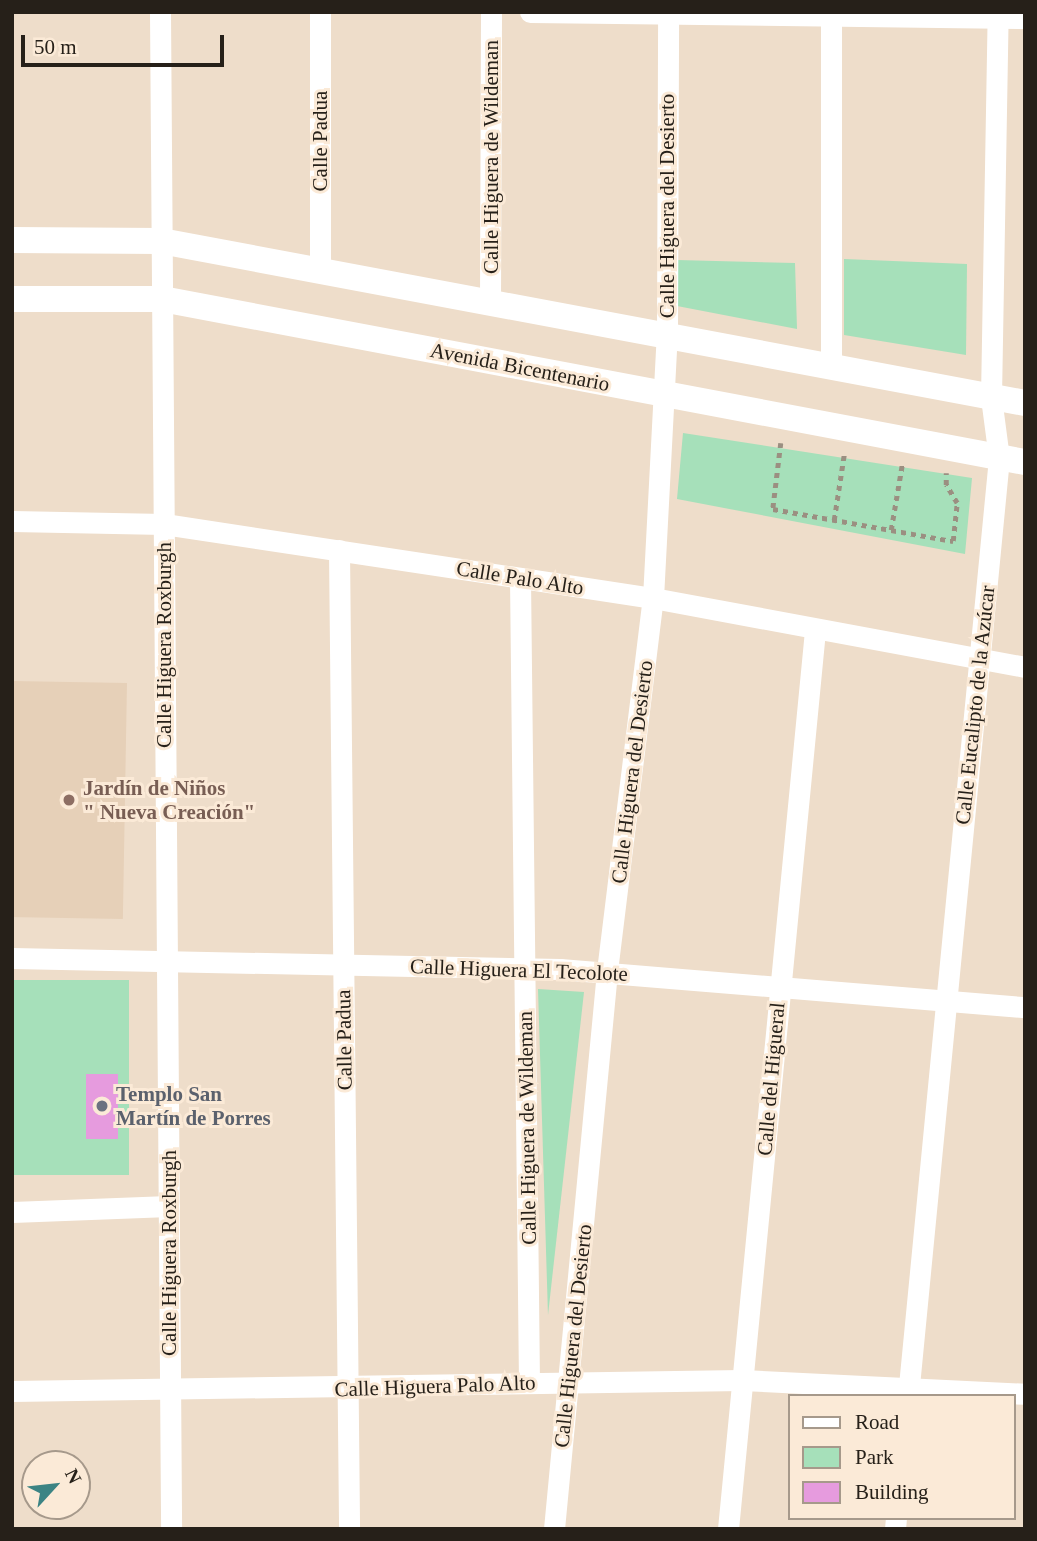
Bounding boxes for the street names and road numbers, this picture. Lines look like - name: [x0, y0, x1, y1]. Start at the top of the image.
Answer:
- street label: Calle Higuera de Wildeman: [478, 40, 504, 274]
- street label: Calle Padua: [307, 91, 333, 191]
- street label: Calle Higuera del Desierto: [654, 94, 680, 318]
- street label: Avenida Bicentenario: [428, 337, 612, 397]
- street label: Calle Higuera Roxburgh: [151, 542, 177, 748]
- street label: Calle Palo Alto: [454, 555, 586, 601]
- street label: Calle Eucalipto de la Azúcar: [950, 584, 1000, 826]
- street label: Calle Higuera del Desierto: [606, 659, 658, 885]
- street label: Calle Higuera El Tecolote: [409, 954, 629, 986]
- street label: Calle Padua: [331, 989, 357, 1091]
- street label: Calle del Higueral: [752, 1001, 790, 1157]
- street label: Calle Higuera de Wildeman: [512, 1011, 542, 1245]
- street label: Calle Higuera Roxburgh: [156, 1150, 182, 1356]
- street label: Calle Higuera del Desierto: [549, 1223, 597, 1449]
- street label: Calle Higuera Palo Alto: [333, 1370, 537, 1402]

